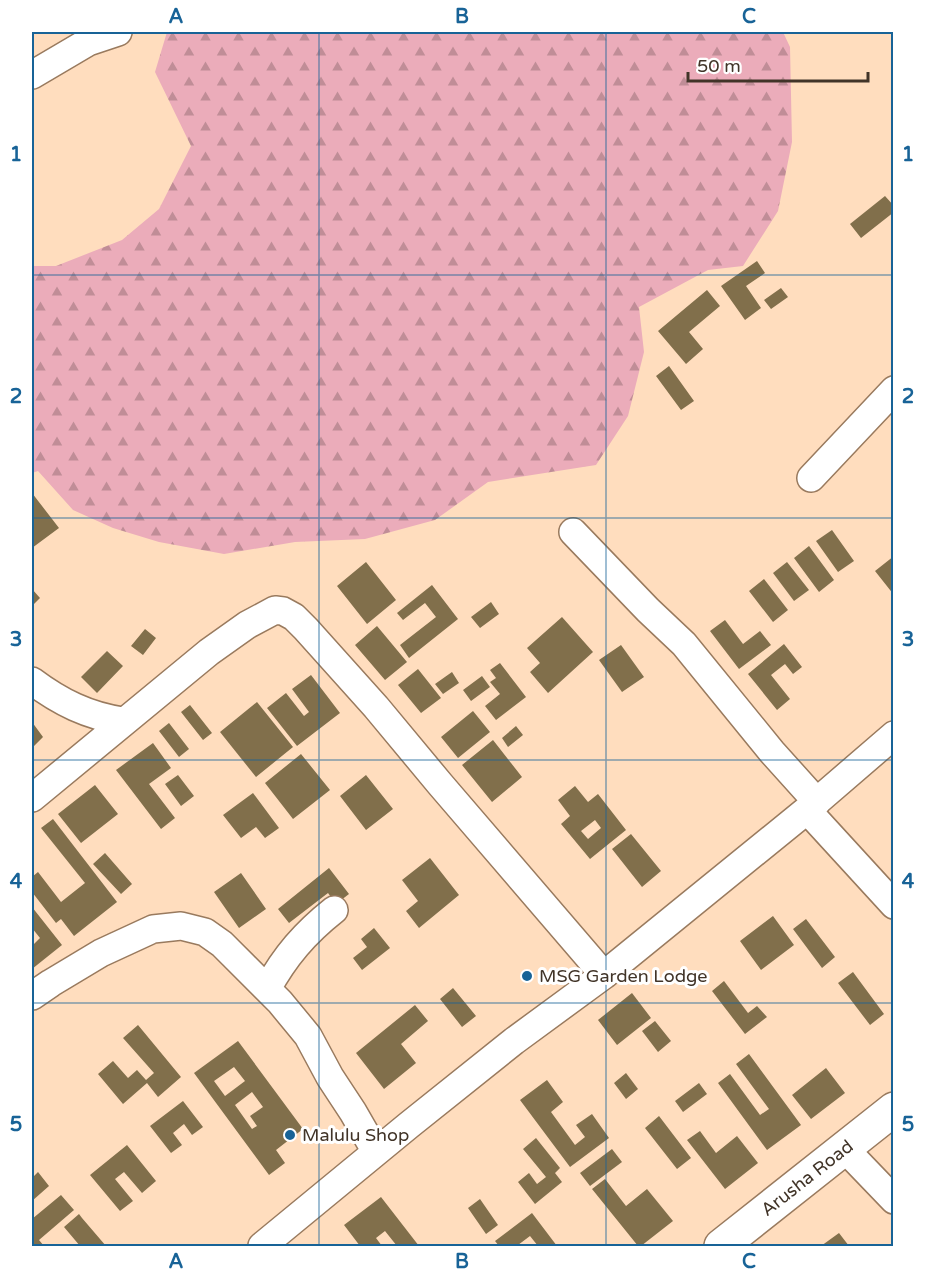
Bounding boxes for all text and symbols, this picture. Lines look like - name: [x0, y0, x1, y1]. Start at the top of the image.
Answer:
- text: A: [169, 5, 184, 29]
- text: B: [455, 5, 469, 29]
- text: C: [742, 5, 756, 29]
- scale bar: [688, 45, 868, 83]
- text: 50 m: [697, 55, 741, 77]
- text: 1: [10, 143, 22, 167]
- text: 1: [902, 143, 914, 167]
- text: 2: [10, 385, 22, 409]
- text: 2: [902, 385, 914, 409]
- text: 3: [10, 628, 22, 652]
- text: 3: [902, 628, 914, 652]
- text: 4: [10, 870, 23, 894]
- text: 4: [902, 870, 915, 894]
- place label: MSG Garden Lodge: [539, 965, 708, 987]
- marker: MSG Garden Lodge: [520, 969, 534, 983]
- text: 5: [10, 1113, 22, 1137]
- text: 5: [902, 1113, 914, 1137]
- place label: Malulu Shop: [302, 1124, 409, 1146]
- marker: Malulu Shop: [283, 1128, 297, 1142]
- street label: Arusha Road: [757, 1135, 857, 1221]
- text: A: [169, 1250, 184, 1274]
- text: B: [455, 1250, 469, 1274]
- text: C: [742, 1250, 756, 1274]

